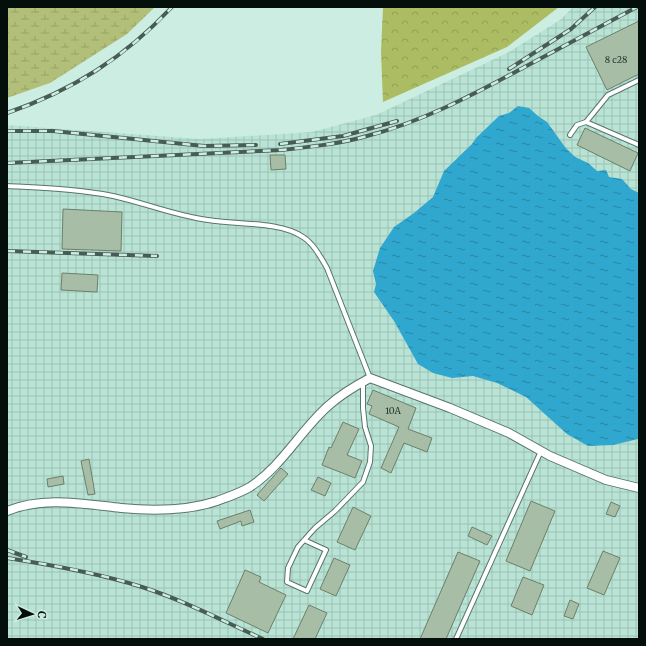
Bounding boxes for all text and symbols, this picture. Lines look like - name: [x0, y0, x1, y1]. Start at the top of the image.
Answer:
- house number: 8 с28: [605, 54, 627, 65]
- house number: 10А: [385, 405, 401, 416]
- north arrow: [12, 594, 52, 634]
- text: С: [35, 611, 49, 619]

